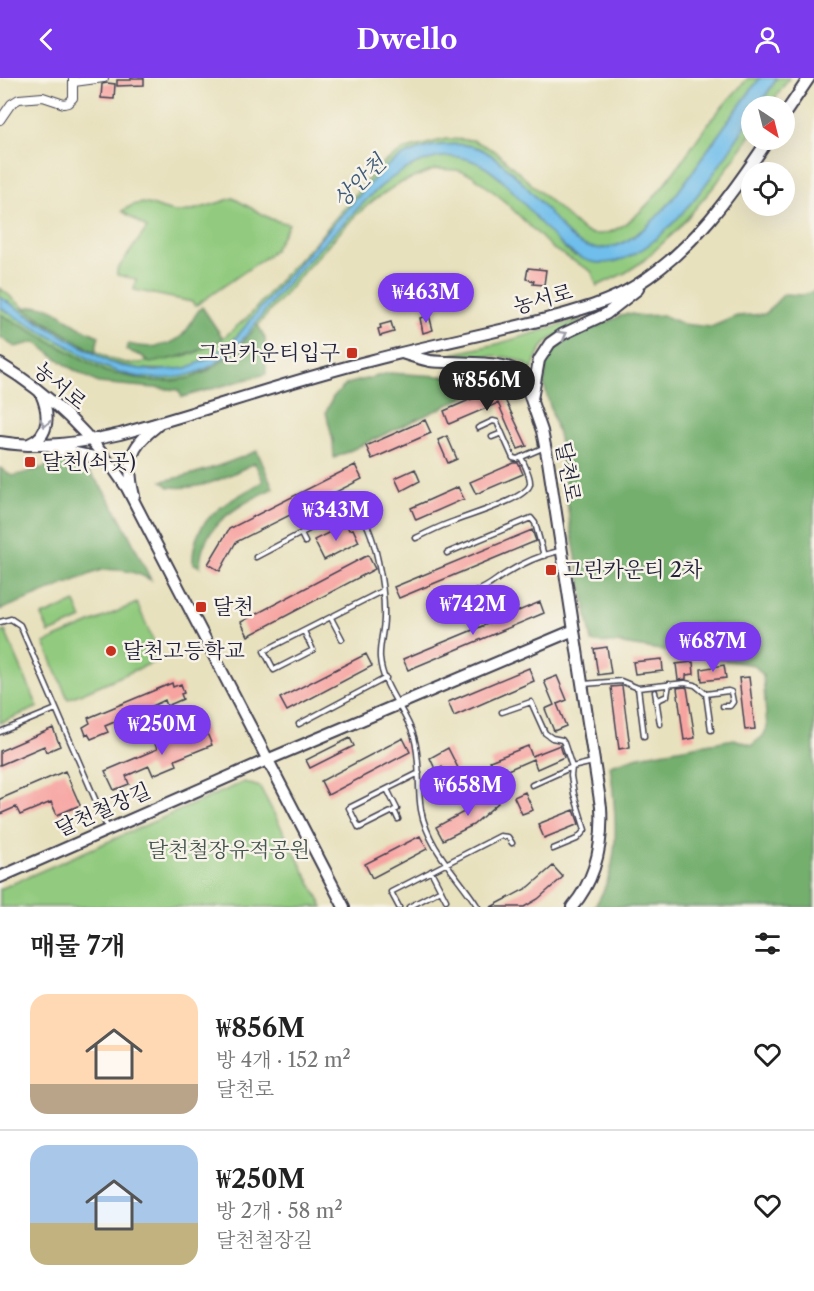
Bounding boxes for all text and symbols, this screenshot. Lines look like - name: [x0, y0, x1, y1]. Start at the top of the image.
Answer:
- icon: back: [30, 23, 63, 56]
- text: Dwello: [357, 23, 457, 56]
- icon: person: [751, 23, 784, 56]
- north arrow: [741, 96, 795, 150]
- map controls: [741, 96, 795, 216]
- water label: 상안천: [327, 148, 393, 213]
- button: locate: [741, 162, 795, 216]
- pin: ₩463M: [384, 273, 468, 324]
- street label: 농서로: [510, 279, 575, 318]
- text: ₩463M: [392, 280, 460, 304]
- one-way arrow: [557, 331, 567, 342]
- place label: 그린카운티입구: [198, 340, 340, 365]
- marker: 그린카운티입구: [345, 346, 359, 360]
- street label: 농서로: [29, 356, 92, 415]
- pin: ₩856M: [445, 361, 529, 412]
- text: ₩856M: [453, 368, 521, 392]
- one-way arrow: [40, 418, 52, 428]
- street label: 달천로: [551, 440, 586, 504]
- place label: 달천(쇠곳): [42, 449, 136, 474]
- marker: 달천(쇠곳): [23, 455, 37, 469]
- pin: ₩343M: [294, 491, 378, 542]
- text: ₩343M: [302, 498, 370, 522]
- place label: 그린카운티 2차: [563, 557, 703, 582]
- marker: 그린카운티 2차: [544, 563, 558, 577]
- pin: ₩742M: [431, 585, 515, 636]
- text: ₩742M: [440, 592, 506, 616]
- place label: 달천: [213, 594, 254, 619]
- marker: 달천: [194, 600, 208, 614]
- pin: ₩687M: [671, 622, 755, 673]
- text: ₩687M: [679, 629, 747, 653]
- place label: 달천고등학교: [123, 638, 245, 663]
- marker: 달천고등학교: [104, 644, 118, 658]
- pin: ₩250M: [120, 705, 204, 756]
- text: ₩250M: [128, 712, 196, 736]
- pin: ₩658M: [426, 766, 510, 817]
- text: ₩658M: [434, 773, 502, 797]
- street label: 달천철장길: [51, 777, 154, 842]
- park label: 달천철장유적공원: [148, 837, 310, 862]
- icon: filters: [751, 927, 784, 960]
- text: 매물 7개: [30, 930, 125, 962]
- text: ₩856M: [216, 1012, 305, 1044]
- icon: home: [78, 1018, 150, 1090]
- icon: heart: [751, 1038, 784, 1071]
- text: 방 4개 · 152 m²: [216, 1048, 351, 1072]
- text: 달천로: [216, 1077, 274, 1101]
- text: ₩250M: [216, 1163, 305, 1195]
- icon: home: [78, 1169, 150, 1241]
- icon: heart: [751, 1189, 784, 1222]
- text: 방 2개 · 58 m²: [216, 1199, 343, 1223]
- text: 달천철장길: [216, 1228, 313, 1252]

